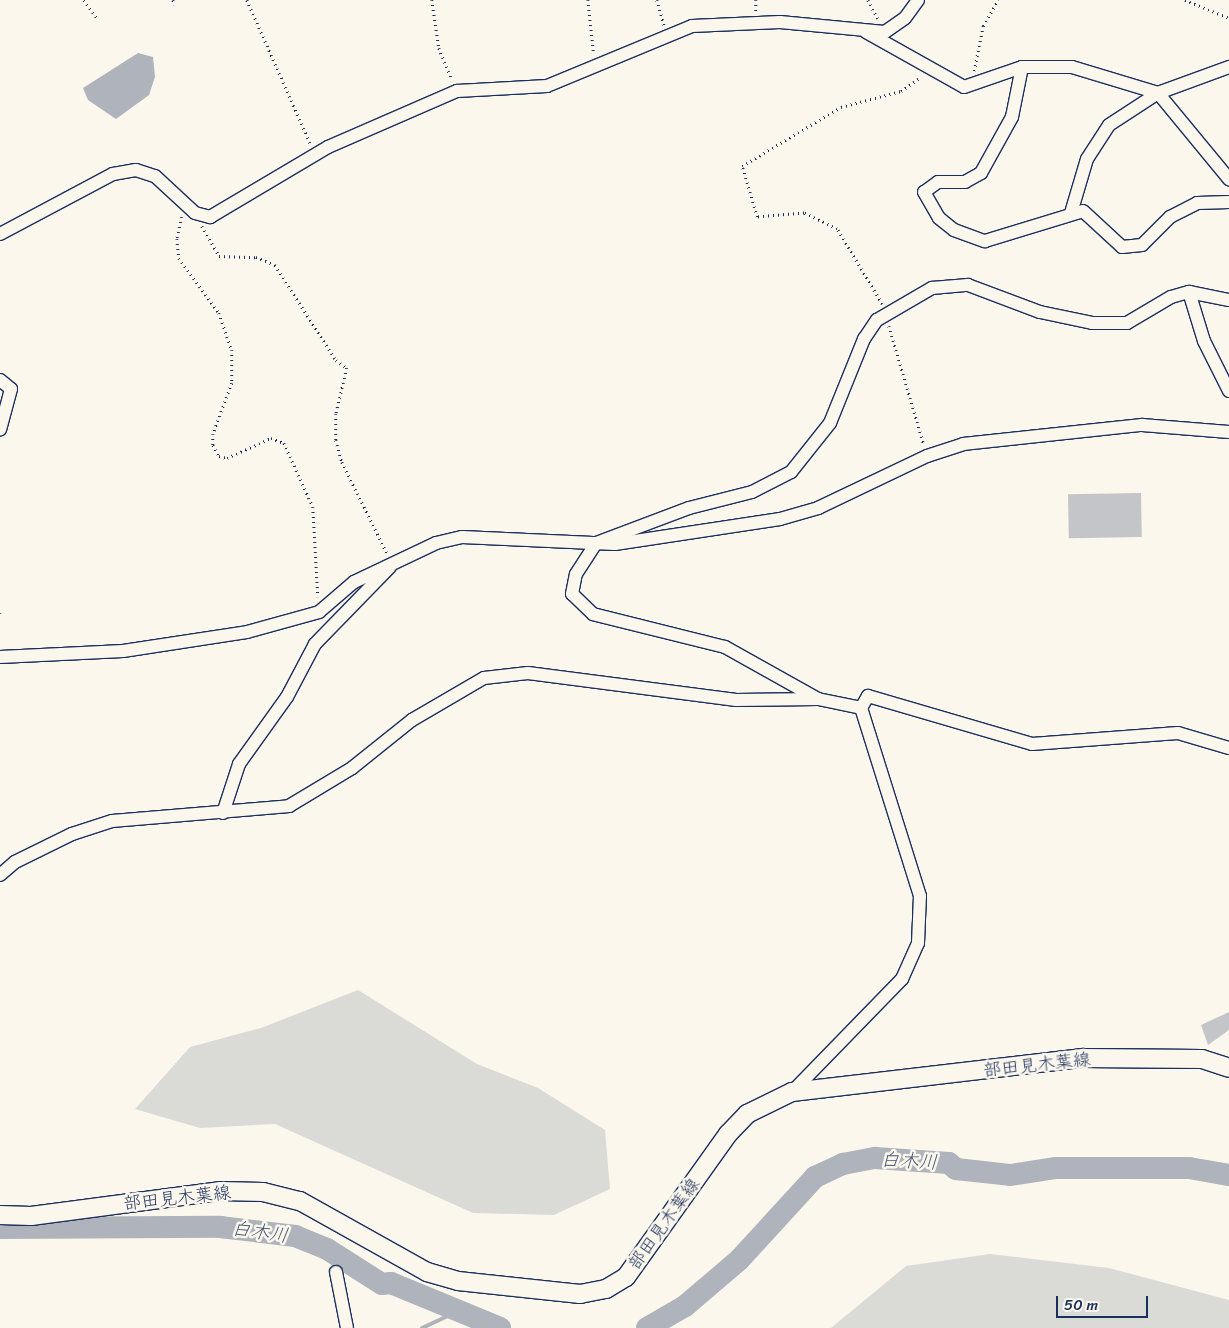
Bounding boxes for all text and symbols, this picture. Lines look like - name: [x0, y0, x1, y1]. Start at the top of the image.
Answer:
- street label: 部田見木葉線: [982, 1049, 1092, 1081]
- water label: 白木川: [880, 1148, 938, 1174]
- street label: 部田見木葉線: [624, 1174, 704, 1274]
- street label: 部田見木葉線: [122, 1182, 232, 1214]
- water label: 白木川: [230, 1217, 290, 1247]
- scale bar: [1059, 1286, 1152, 1318]
- text: 50 m: [1064, 1292, 1098, 1318]

